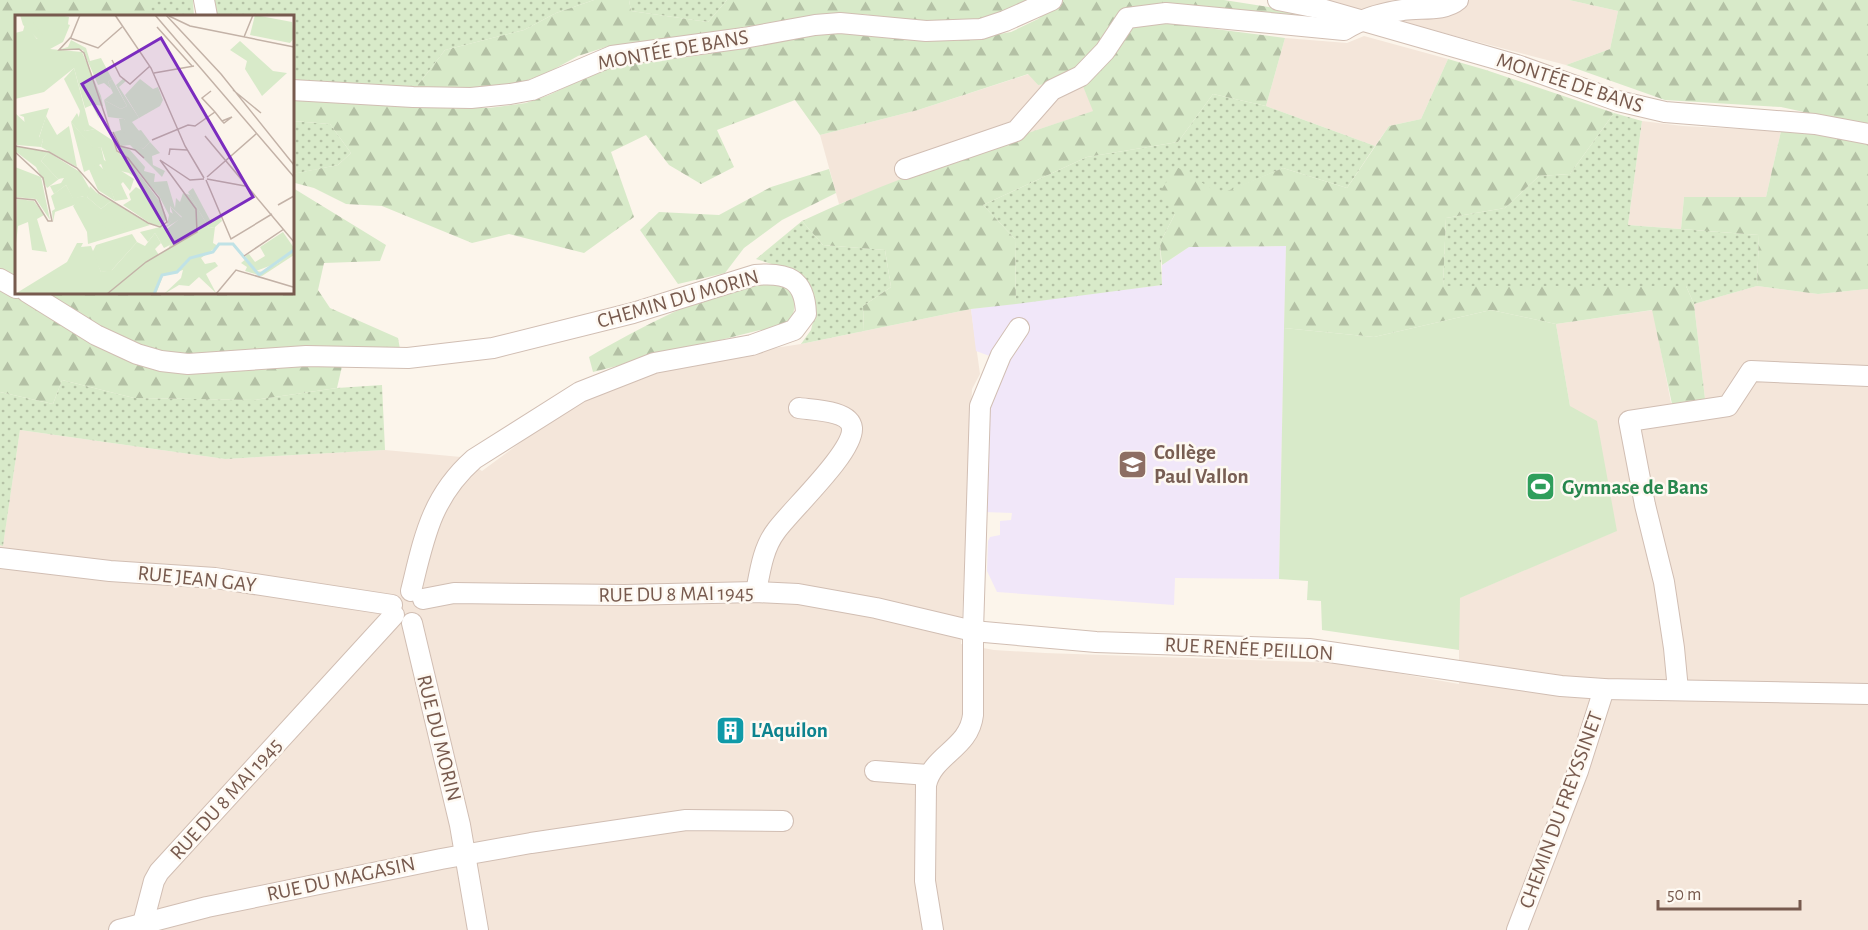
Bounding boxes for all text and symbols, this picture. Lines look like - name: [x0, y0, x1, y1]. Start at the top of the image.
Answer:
- inset map: [15, 15, 294, 294]
- street label: MONTÉE DE BANS: [596, 24, 750, 74]
- street label: MONTÉE DE BANS: [1494, 48, 1647, 117]
- street label: CHEMIN DU MORIN: [595, 266, 761, 332]
- place label: Collège Paul Vallon: [1154, 442, 1249, 487]
- school or university icon: Collège Paul Vallon: [1117, 448, 1149, 480]
- sports icon: Gymnase de Bans: [1525, 471, 1557, 503]
- place label: Gymnase de Bans: [1562, 477, 1708, 498]
- street label: RUE JEAN GAY: [137, 562, 257, 596]
- street label: RUE DU 8 MAI 1945: [598, 582, 754, 606]
- street label: RUE RENÉE PEILLON: [1164, 632, 1334, 664]
- street label: RUE DU MORIN: [413, 673, 465, 803]
- street label: CHEMIN DU FREYSSINET: [1516, 709, 1606, 911]
- building icon: L'Aquilon: [714, 714, 746, 746]
- place label: L'Aquilon: [751, 720, 828, 741]
- street label: RUE DU 8 MAI 1945: [166, 734, 286, 864]
- street label: RUE DU MAGASIN: [265, 853, 417, 905]
- scale bar: [1658, 873, 1800, 911]
- text: 50 m: [1667, 886, 1701, 904]

